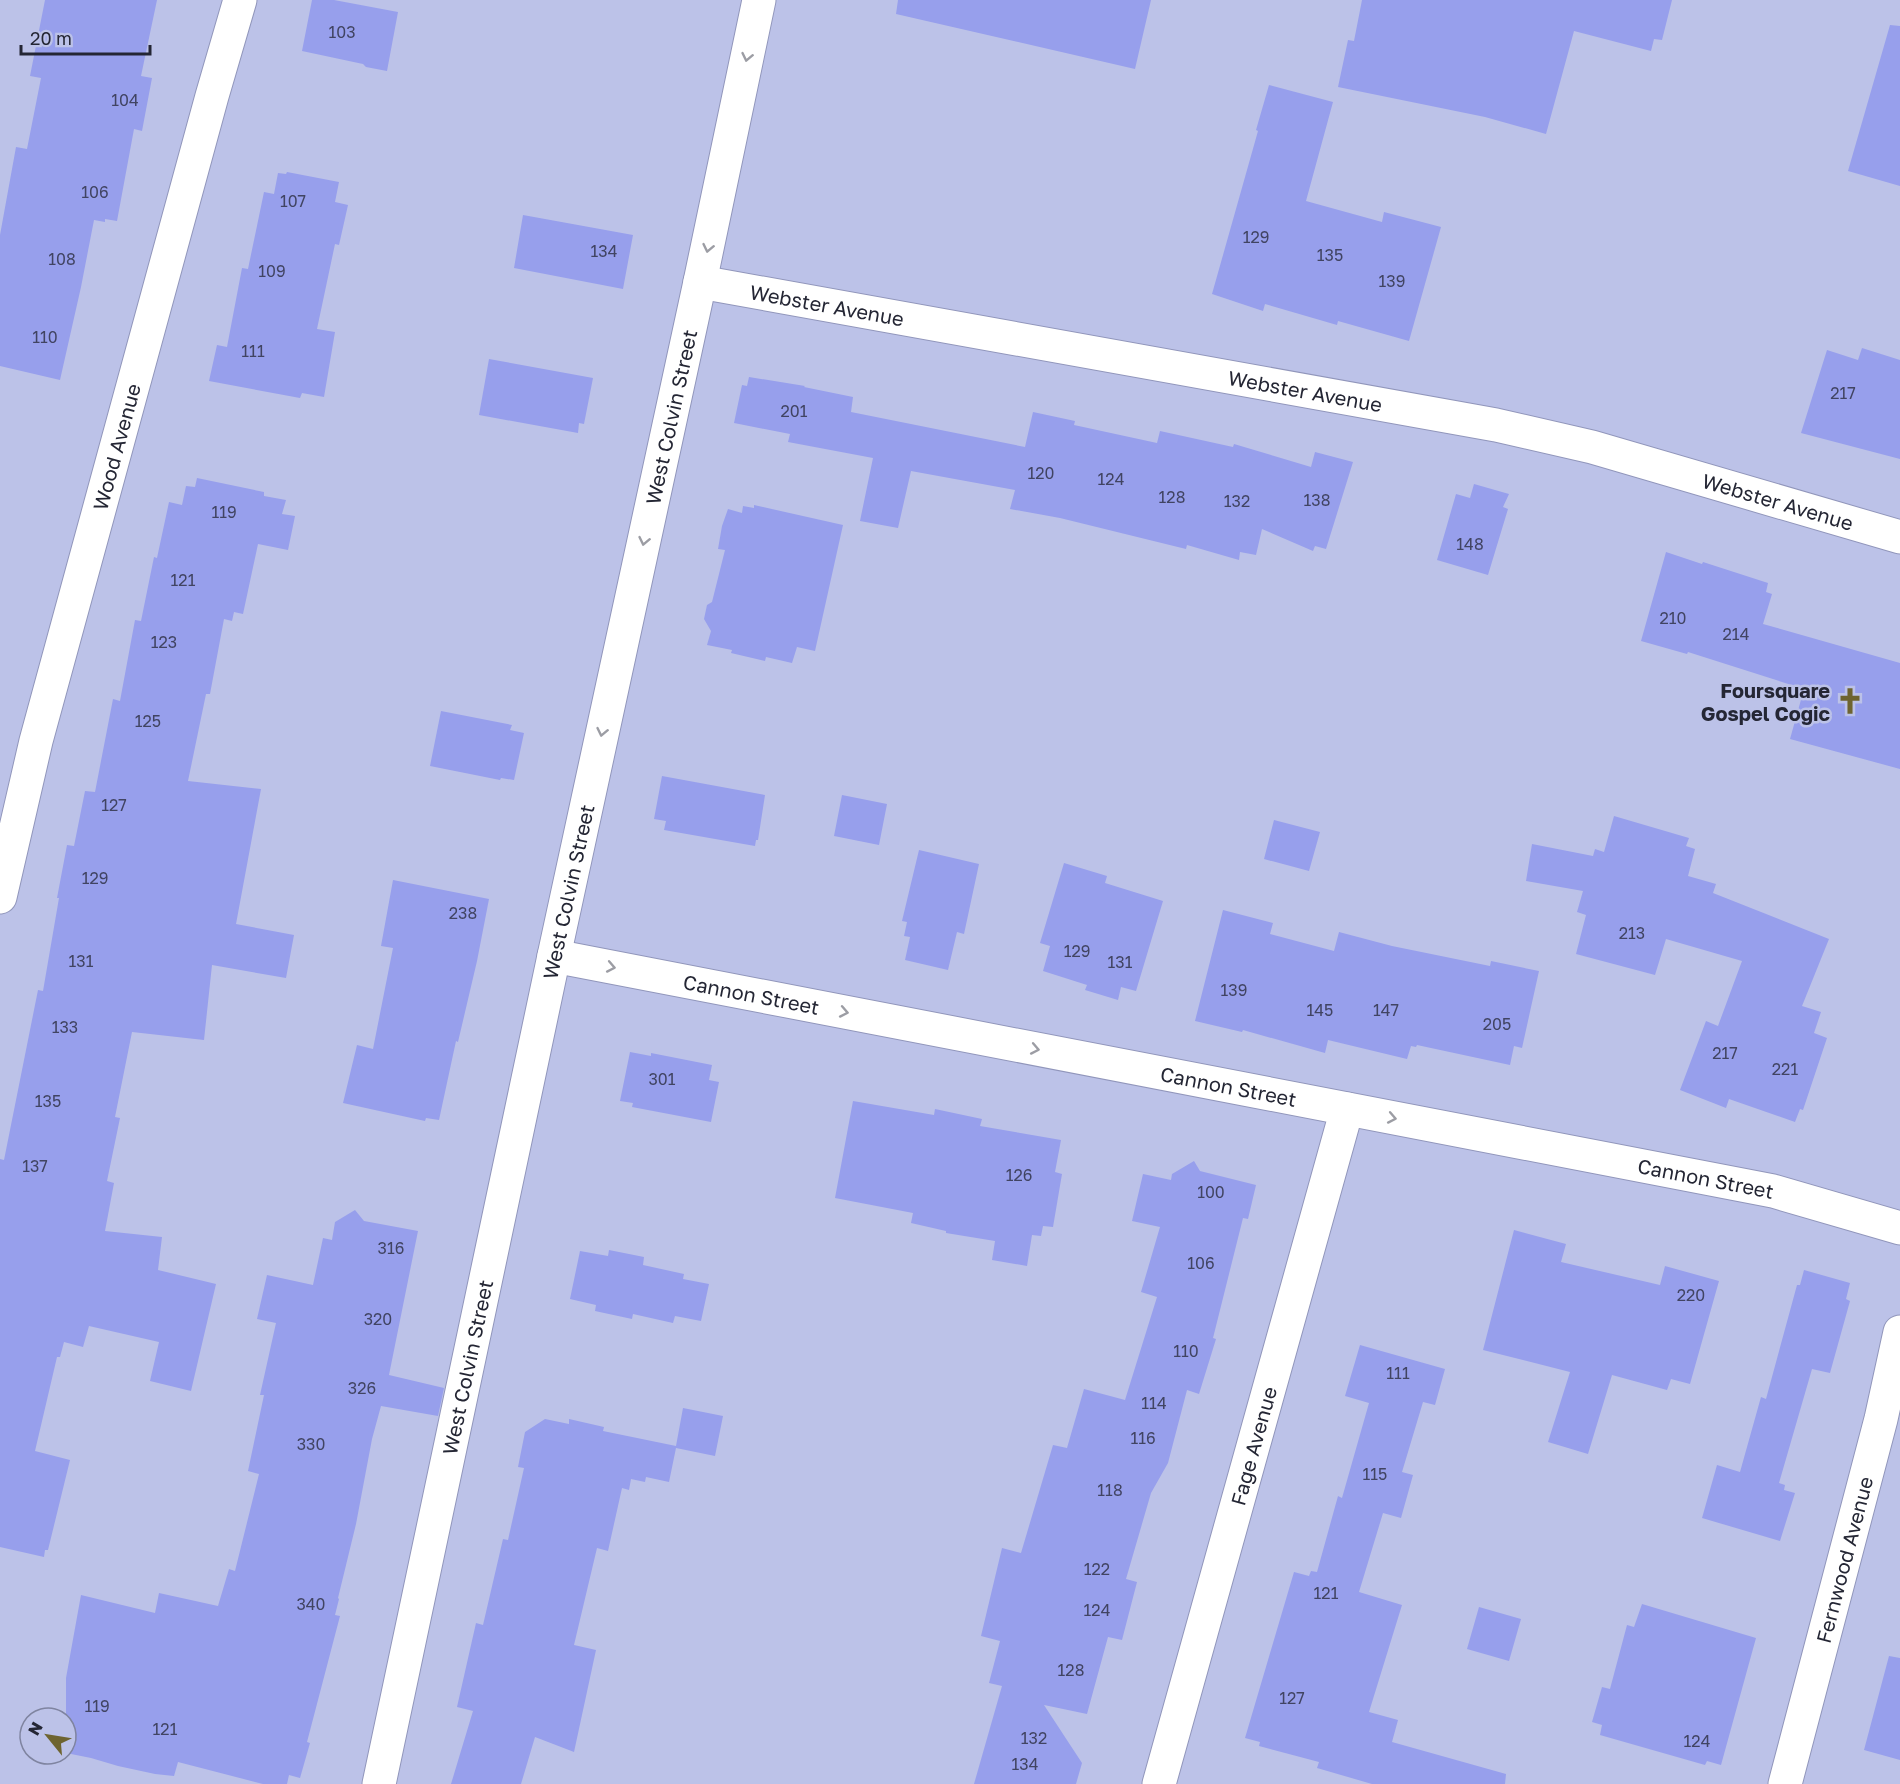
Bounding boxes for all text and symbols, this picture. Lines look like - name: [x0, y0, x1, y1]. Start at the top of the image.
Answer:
- scale bar: [21, 18, 150, 56]
- house number: 103: [328, 22, 356, 42]
- text: 20 m: [30, 27, 72, 49]
- one-way arrow: [741, 52, 754, 62]
- house number: 104: [111, 90, 139, 110]
- house number: 106: [81, 182, 109, 202]
- house number: 107: [280, 191, 306, 211]
- house number: 129: [1243, 227, 1269, 247]
- house number: 134: [591, 241, 617, 261]
- one-way arrow: [702, 243, 715, 253]
- house number: 135: [1317, 245, 1343, 265]
- house number: 108: [48, 249, 76, 269]
- house number: 109: [258, 261, 286, 281]
- house number: 139: [1379, 271, 1405, 291]
- street label: Webster Avenue: [748, 279, 906, 330]
- house number: 110: [32, 327, 58, 347]
- street label: West Colvin Street: [640, 327, 701, 506]
- house number: 111: [241, 341, 265, 361]
- street label: Webster Avenue: [1226, 365, 1384, 416]
- street label: Wood Avenue: [88, 381, 145, 513]
- house number: 217: [1830, 383, 1856, 403]
- house number: 201: [781, 401, 808, 421]
- house number: 120: [1028, 463, 1054, 483]
- street label: Webster Avenue: [1700, 468, 1856, 535]
- house number: 124: [1098, 469, 1124, 489]
- house number: 128: [1159, 487, 1185, 507]
- house number: 138: [1304, 490, 1330, 510]
- house number: 132: [1224, 491, 1250, 511]
- house number: 119: [211, 502, 237, 522]
- house number: 148: [1456, 534, 1484, 554]
- one-way arrow: [638, 536, 651, 546]
- house number: 121: [171, 570, 196, 590]
- house number: 210: [1660, 608, 1686, 628]
- house number: 214: [1723, 624, 1749, 644]
- house number: 123: [151, 632, 177, 652]
- place label: Foursquare Gospel Cogic: [1701, 678, 1830, 725]
- church icon: Foursquare Gospel Cogic: [1835, 686, 1865, 716]
- house number: 125: [135, 711, 161, 731]
- one-way arrow: [597, 727, 610, 737]
- house number: 127: [101, 795, 127, 815]
- street label: West Colvin Street: [537, 802, 599, 981]
- house number: 129: [82, 868, 108, 888]
- house number: 238: [449, 903, 477, 923]
- house number: 213: [1619, 923, 1645, 943]
- house number: 129: [1064, 941, 1090, 961]
- house number: 131: [69, 951, 94, 971]
- house number: 131: [1108, 952, 1133, 972]
- one-way arrow: [606, 960, 616, 973]
- street label: Cannon Street: [681, 969, 821, 1019]
- house number: 139: [1221, 980, 1247, 1000]
- house number: 145: [1307, 1000, 1333, 1020]
- house number: 147: [1373, 1000, 1399, 1020]
- one-way arrow: [838, 1005, 848, 1018]
- house number: 205: [1483, 1014, 1511, 1034]
- house number: 133: [52, 1017, 78, 1037]
- one-way arrow: [1030, 1042, 1040, 1055]
- house number: 217: [1712, 1043, 1738, 1063]
- house number: 221: [1772, 1059, 1798, 1079]
- street label: Cannon Street: [1159, 1061, 1299, 1111]
- house number: 301: [648, 1069, 676, 1089]
- house number: 135: [35, 1091, 61, 1111]
- one-way arrow: [1387, 1111, 1396, 1123]
- street label: Cannon Street: [1636, 1153, 1776, 1203]
- house number: 137: [22, 1156, 48, 1176]
- house number: 126: [1006, 1165, 1032, 1185]
- house number: 100: [1197, 1182, 1225, 1202]
- house number: 316: [378, 1238, 404, 1258]
- house number: 106: [1187, 1253, 1215, 1273]
- street label: West Colvin Street: [437, 1277, 497, 1457]
- house number: 220: [1677, 1285, 1705, 1305]
- house number: 320: [364, 1309, 392, 1329]
- house number: 110: [1173, 1341, 1199, 1361]
- house number: 111: [1386, 1363, 1410, 1383]
- house number: 326: [348, 1378, 376, 1398]
- street label: Fage Avenue: [1225, 1384, 1281, 1508]
- house number: 114: [1141, 1393, 1167, 1413]
- house number: 116: [1130, 1428, 1156, 1448]
- house number: 330: [297, 1434, 325, 1454]
- house number: 115: [1363, 1464, 1387, 1484]
- street label: Fernwood Avenue: [1811, 1474, 1877, 1645]
- house number: 118: [1097, 1480, 1123, 1500]
- house number: 122: [1084, 1559, 1110, 1579]
- house number: 121: [1314, 1583, 1339, 1603]
- house number: 340: [296, 1594, 326, 1614]
- house number: 124: [1084, 1600, 1110, 1620]
- house number: 128: [1058, 1660, 1084, 1680]
- house number: 127: [1279, 1688, 1305, 1708]
- house number: 119: [84, 1696, 110, 1716]
- north arrow: [18, 1706, 78, 1766]
- text: N: [23, 1718, 47, 1739]
- house number: 121: [153, 1719, 178, 1739]
- house number: 132: [1021, 1728, 1047, 1748]
- house number: 124: [1684, 1731, 1710, 1751]
- house number: 134: [1012, 1754, 1038, 1774]

